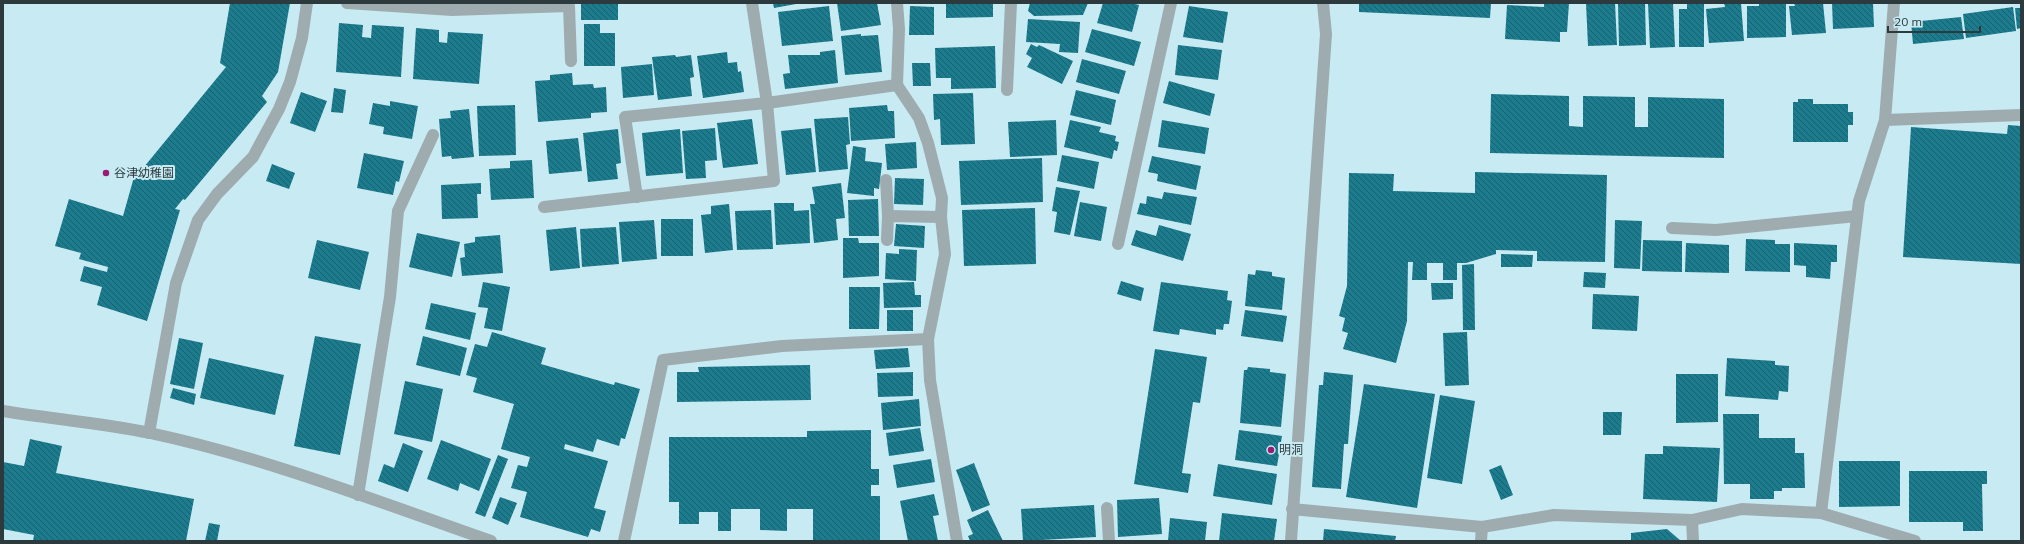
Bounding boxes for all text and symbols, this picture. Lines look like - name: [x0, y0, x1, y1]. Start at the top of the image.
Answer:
- scale bar: [1888, 8, 1980, 34]
- text: 20 m: [1894, 14, 1922, 29]
- place label: 谷津幼稚園: [114, 165, 174, 180]
- marker: 谷津幼稚園: [101, 168, 111, 178]
- place label: 明洞: [1279, 442, 1303, 457]
- marker: 明洞: [1266, 445, 1276, 455]

